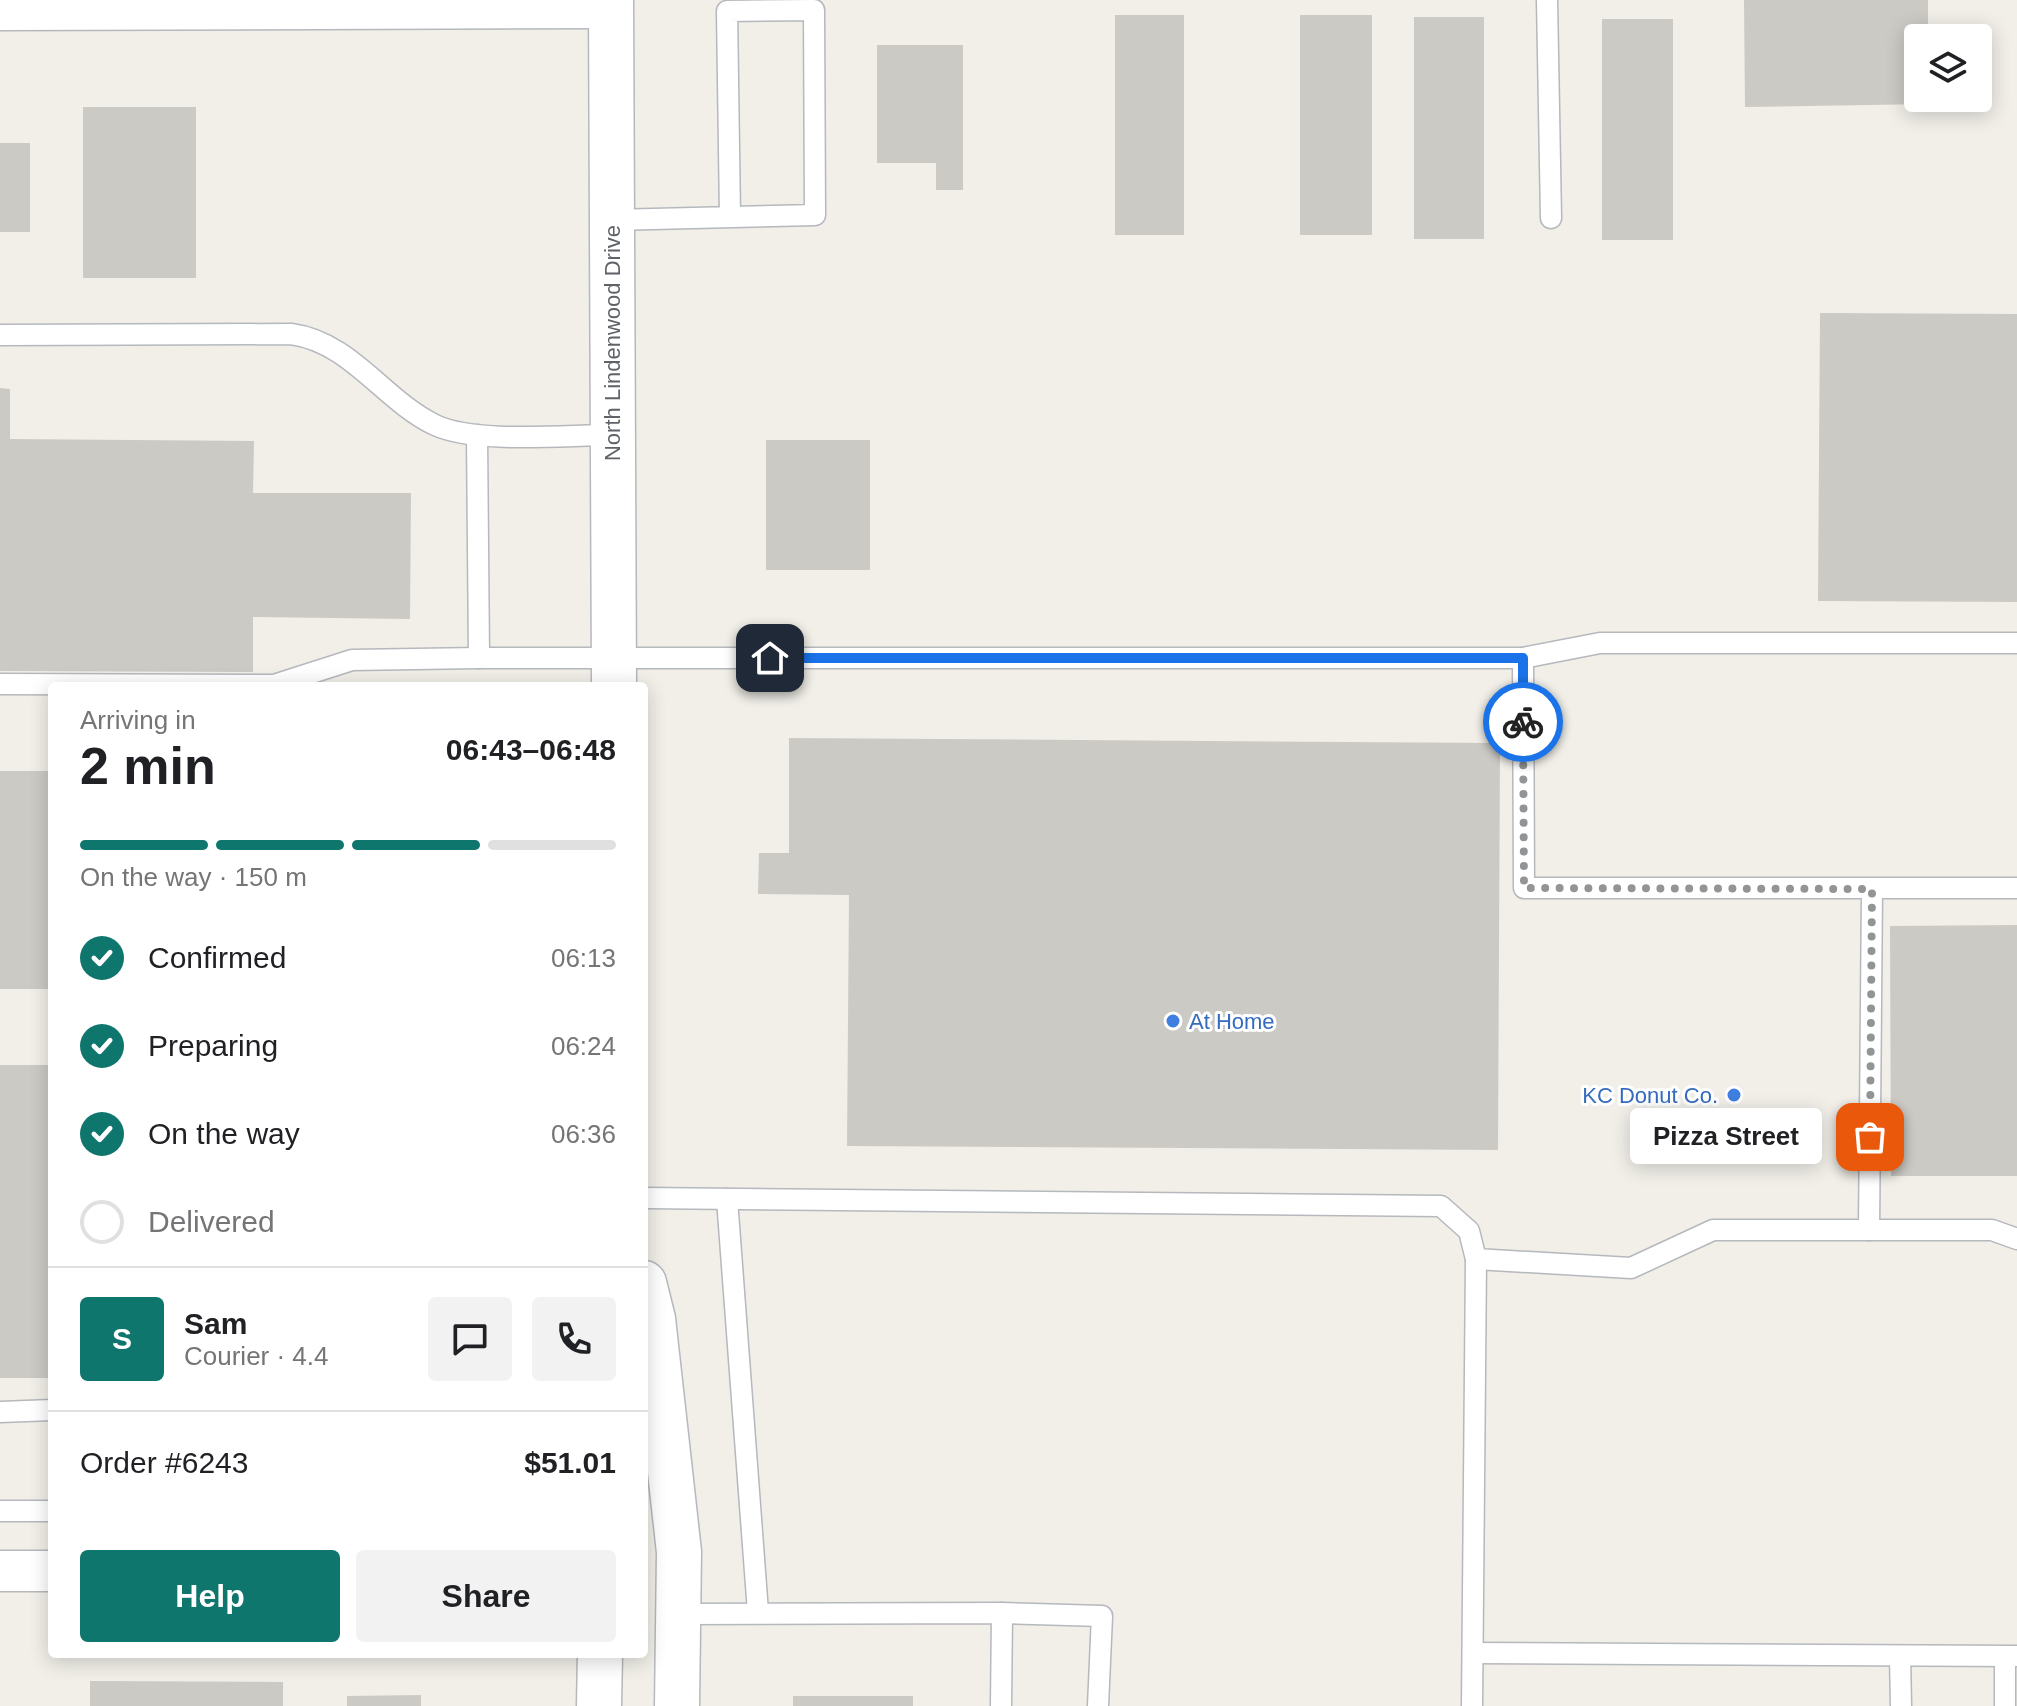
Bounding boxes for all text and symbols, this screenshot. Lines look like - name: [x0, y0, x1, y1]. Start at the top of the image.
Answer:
- map controls: [1904, 24, 1992, 112]
- button: layers: [1904, 24, 1992, 112]
- street label: North Lindenwood Drive: [600, 225, 625, 461]
- pin: [736, 624, 804, 692]
- icon: home: [748, 636, 792, 680]
- courier: [1483, 682, 1563, 762]
- icon: bike: [1501, 700, 1545, 744]
- text: Arriving in: [80, 705, 196, 735]
- text: 06:43–06:48: [446, 733, 616, 766]
- text: 2 min: [80, 737, 216, 795]
- text: On the way · 150 m: [80, 862, 307, 892]
- icon: check: [80, 936, 124, 980]
- text: Confirmed: [148, 941, 286, 974]
- text: 06:13: [551, 943, 616, 973]
- place label: At Home: [1189, 1009, 1275, 1034]
- marker: At Home: [1164, 1012, 1182, 1030]
- icon: check: [80, 1024, 124, 1068]
- text: Preparing: [148, 1029, 278, 1062]
- text: 06:24: [551, 1031, 616, 1061]
- place label: KC Donut Co.: [1582, 1083, 1718, 1108]
- marker: KC Donut Co.: [1725, 1086, 1743, 1104]
- pin: [1836, 1103, 1904, 1171]
- callout: Pizza Street: [1630, 1109, 1822, 1165]
- icon: check: [80, 1112, 124, 1156]
- icon: bag: [1848, 1115, 1892, 1159]
- text: On the way: [148, 1117, 300, 1150]
- text: 06:36: [551, 1119, 616, 1149]
- text: Pizza Street: [1653, 1121, 1799, 1151]
- text: Delivered: [148, 1205, 275, 1238]
- button: chat: [428, 1297, 512, 1381]
- button: phone: [532, 1297, 616, 1381]
- text: Sam: [184, 1307, 247, 1340]
- text: S: [112, 1322, 132, 1355]
- text: Courier · 4.4: [184, 1341, 329, 1371]
- text: Order #6243: [80, 1446, 248, 1479]
- text: $51.01: [524, 1446, 616, 1479]
- button: Help: [80, 1550, 340, 1642]
- button: Share: [356, 1550, 616, 1642]

